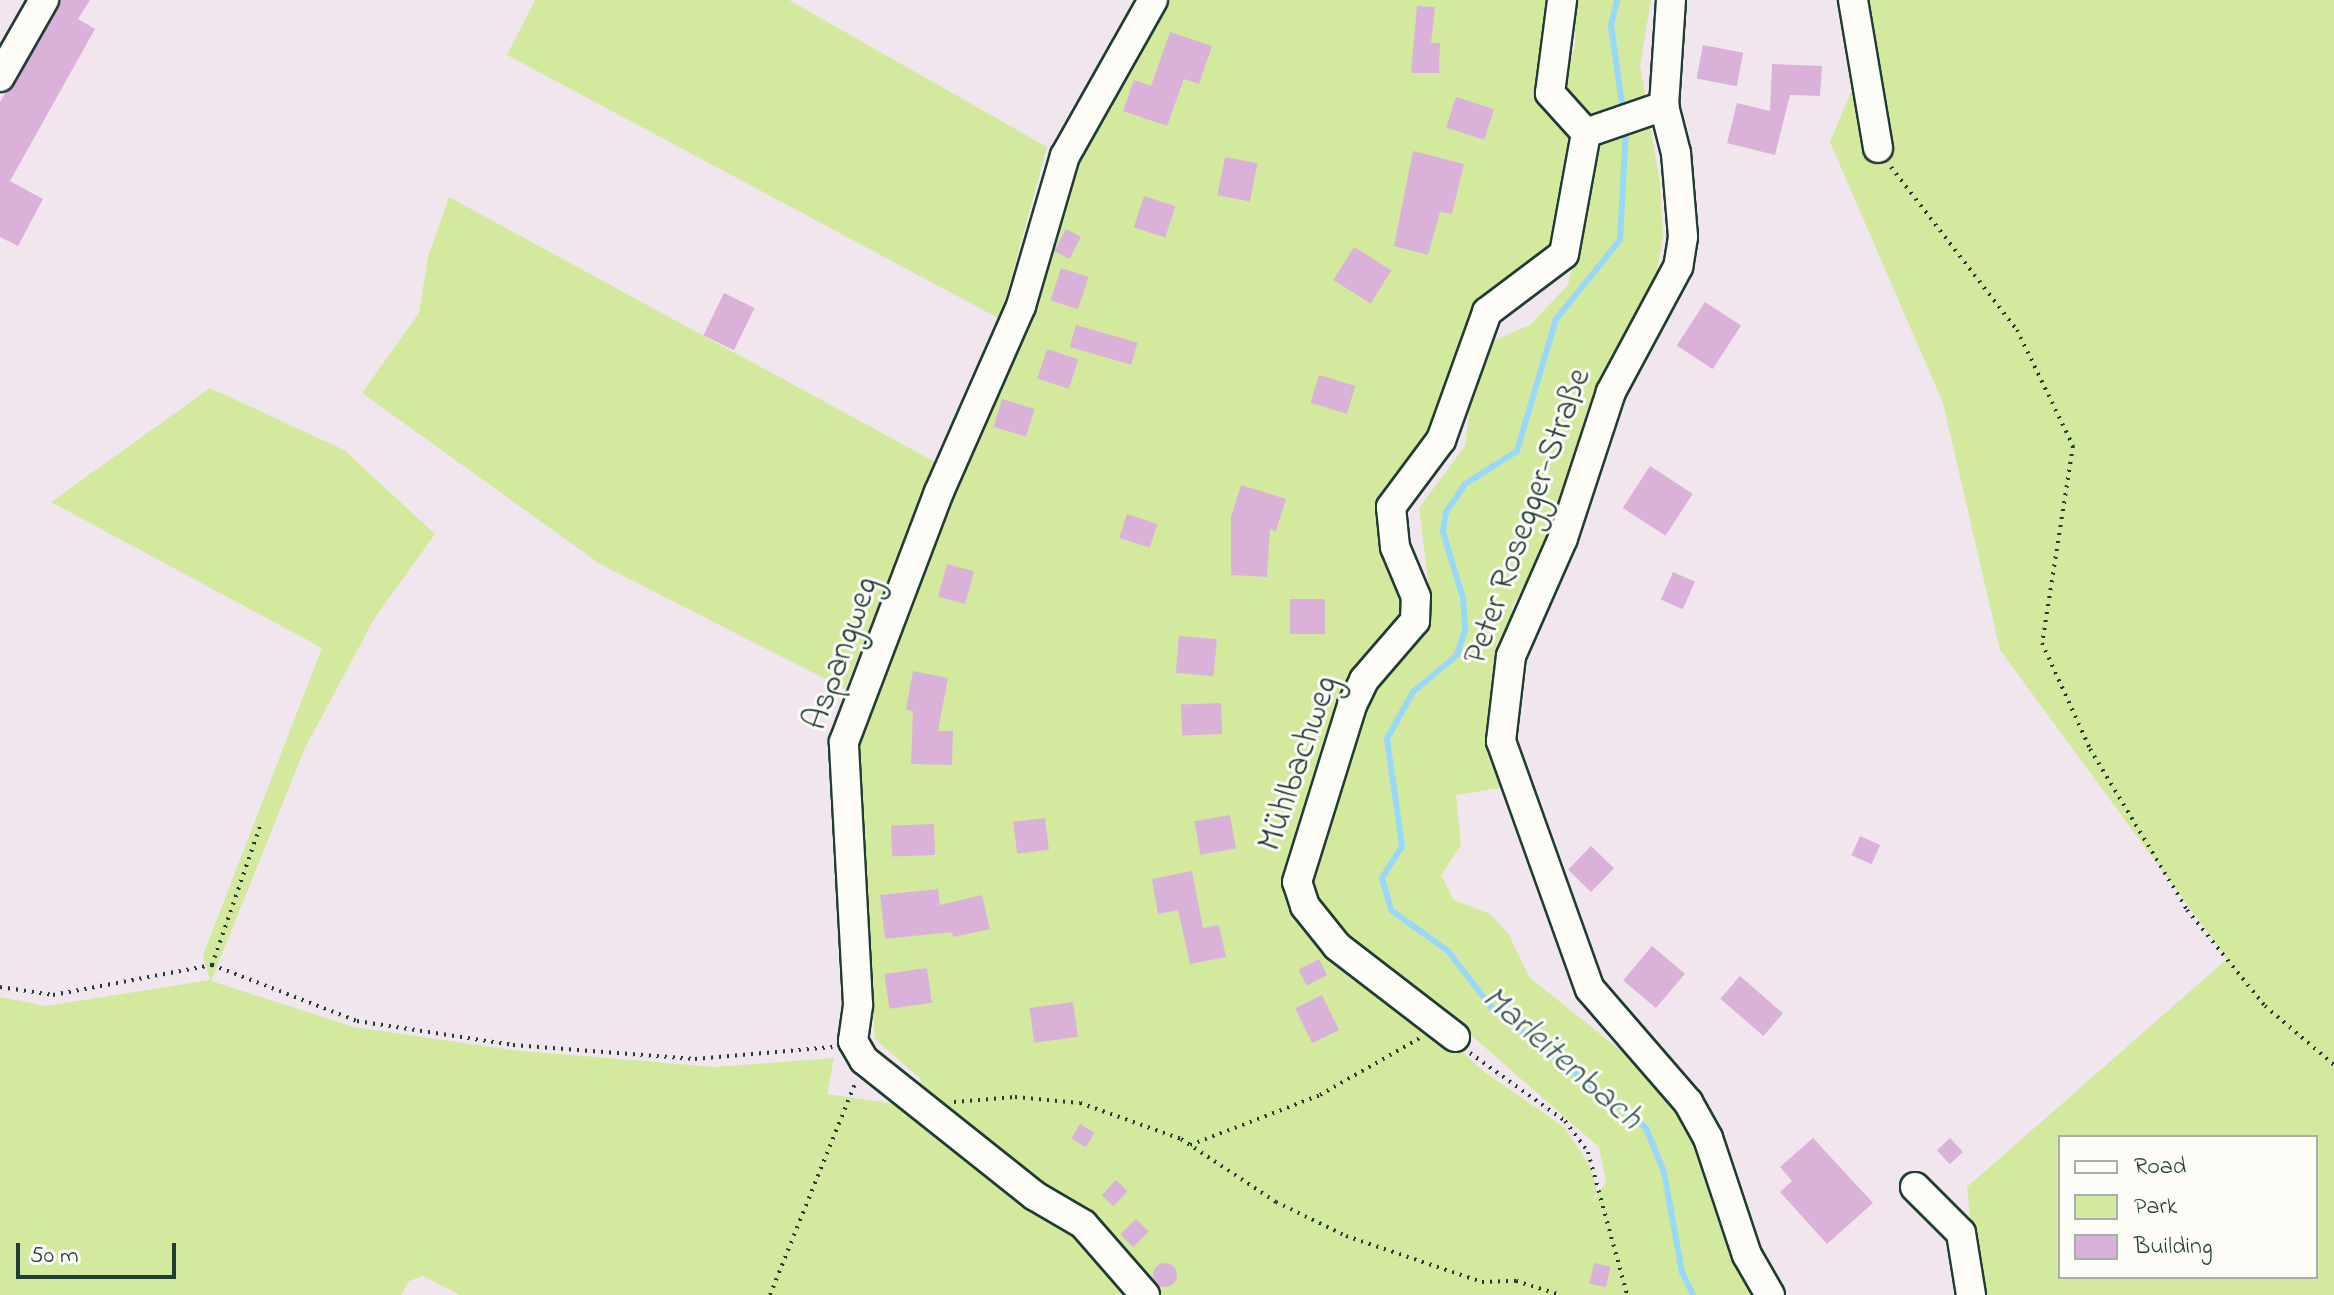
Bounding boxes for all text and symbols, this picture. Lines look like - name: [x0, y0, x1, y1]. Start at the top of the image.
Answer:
- street label: Peter Rosegger-Straße: [1456, 363, 1602, 671]
- street label: Aspangweg: [796, 572, 890, 736]
- street label: Mühlbachweg: [1251, 671, 1349, 857]
- water label: Marleitenbach: [1472, 978, 1650, 1140]
- legend: [2058, 1135, 2318, 1279]
- text: Road: [2134, 1150, 2186, 1185]
- text: Park: [2134, 1190, 2177, 1225]
- scale bar: [20, 1227, 180, 1277]
- text: Building: [2134, 1230, 2213, 1265]
- text: 50 m: [30, 1239, 79, 1274]

